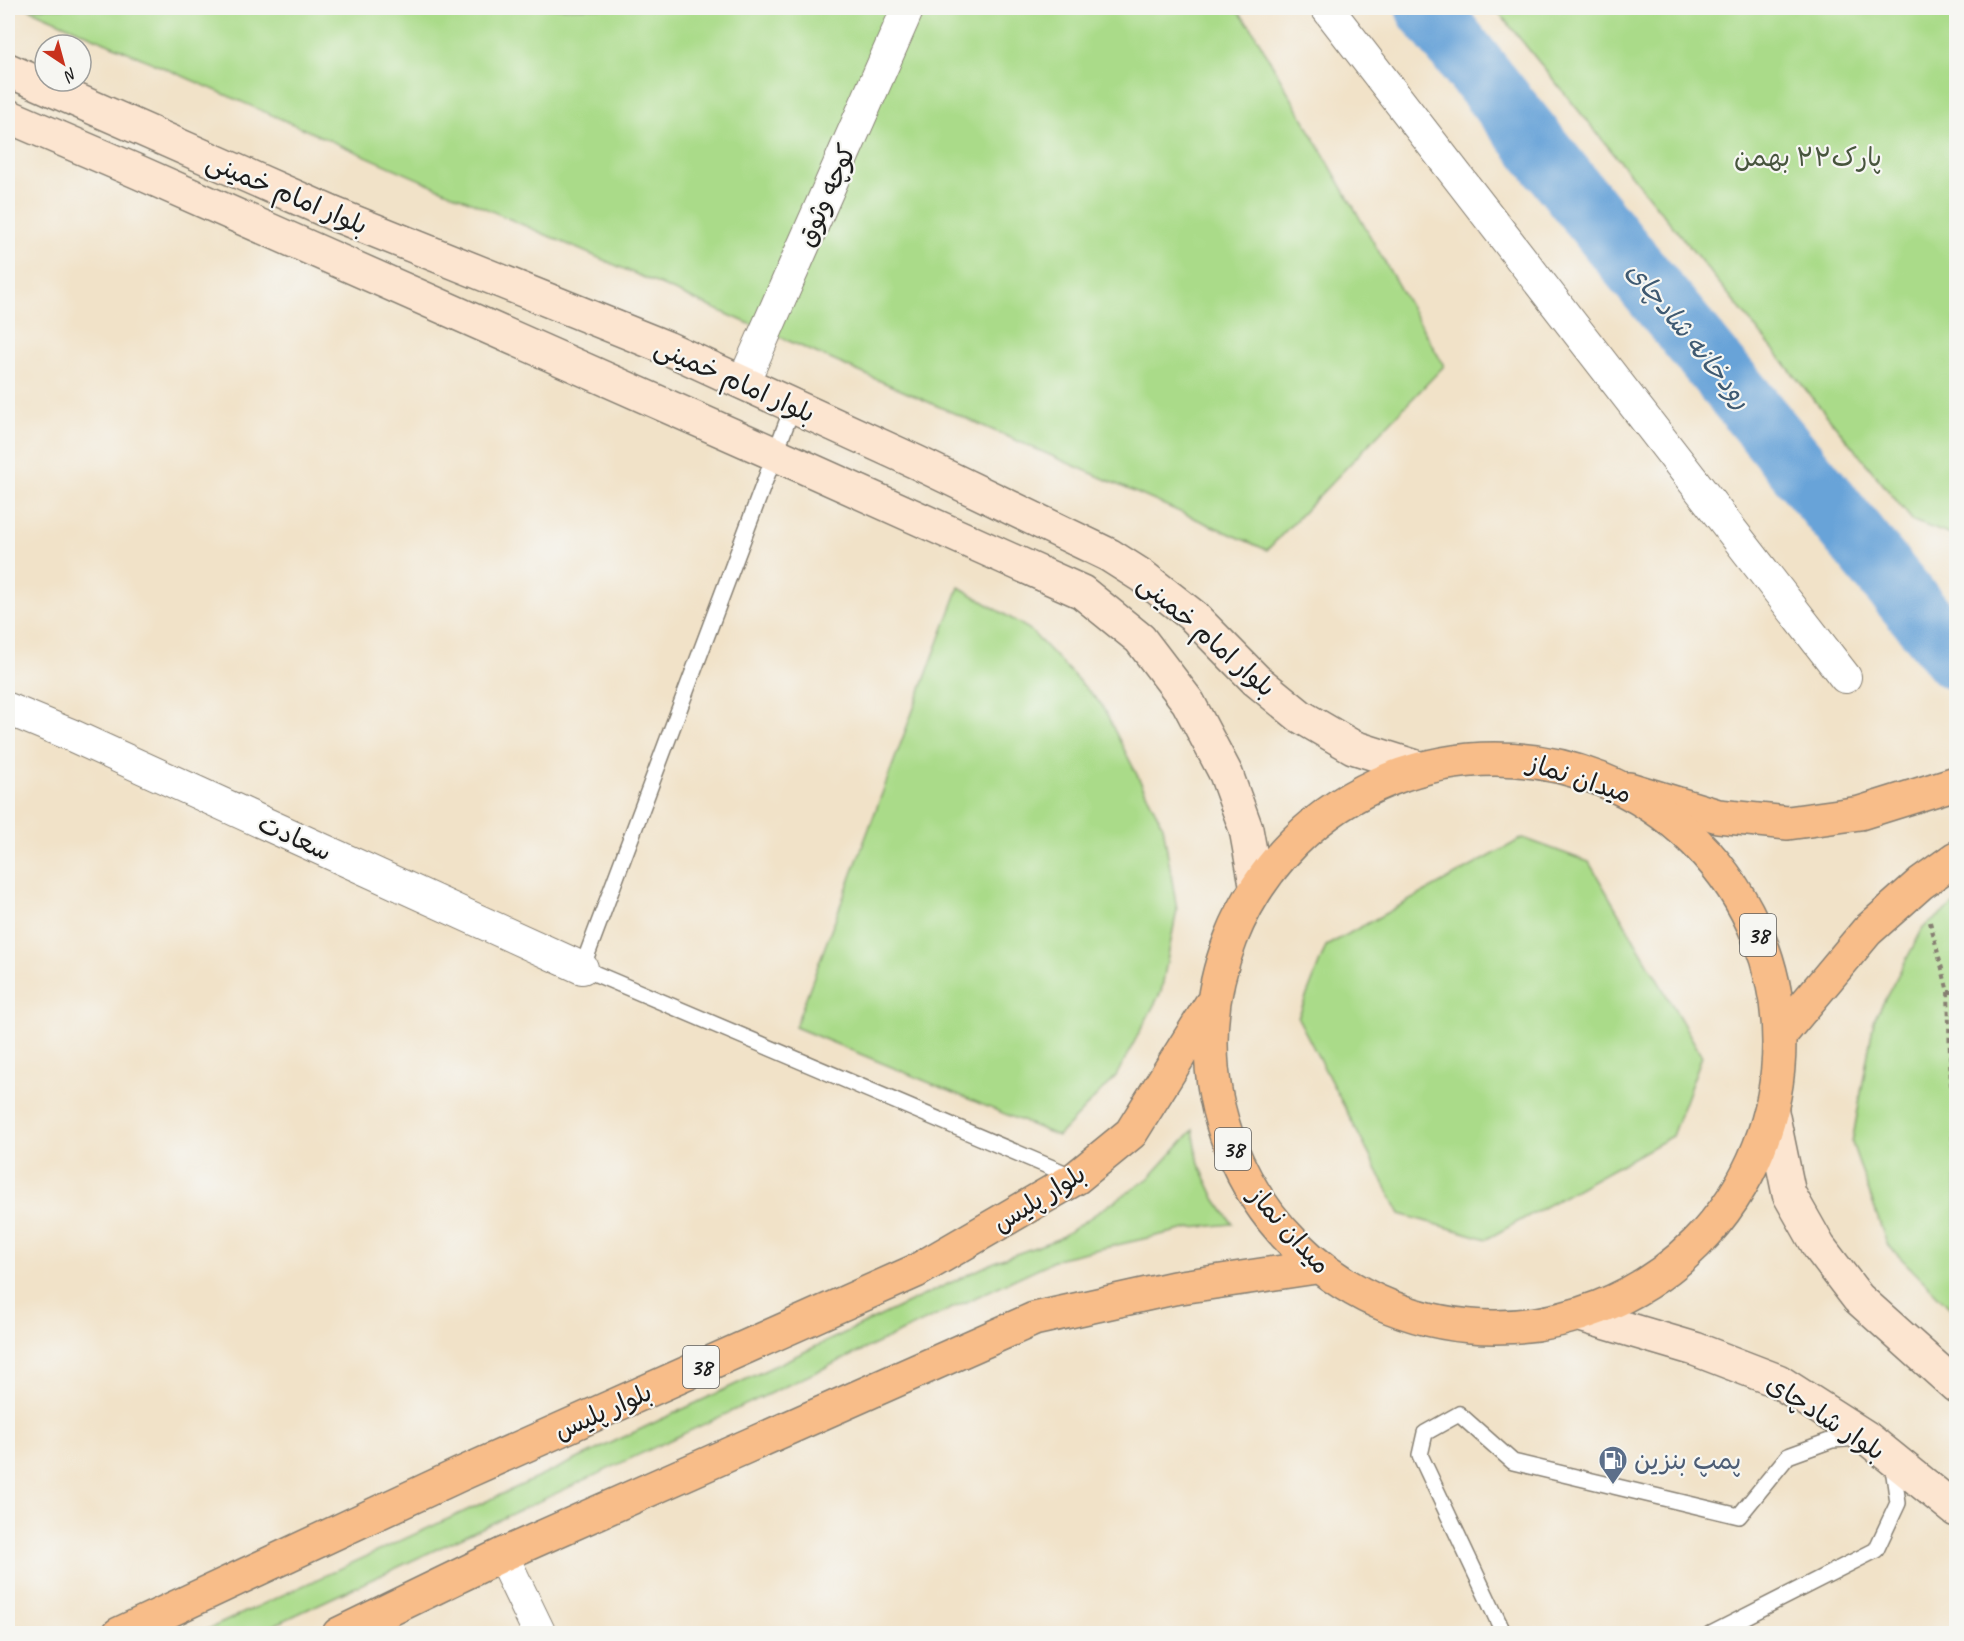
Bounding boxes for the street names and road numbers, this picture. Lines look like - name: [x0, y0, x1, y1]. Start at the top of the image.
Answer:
- street label: کوچه وثوق: [789, 139, 864, 252]
- street label: بلوار امام خمینی: [200, 145, 372, 245]
- street label: بلوار امام خمینی: [648, 330, 820, 433]
- street label: بلوار امام خمینی: [1129, 567, 1282, 706]
- street label: میدان نماز: [1522, 746, 1636, 811]
- street label: سعادت: [253, 807, 337, 868]
- road number: 38: [1740, 914, 1776, 956]
- road number: 38: [1215, 1128, 1251, 1170]
- street label: بلوار پلیس: [987, 1157, 1092, 1240]
- street label: میدان نماز: [1240, 1178, 1338, 1281]
- road number: 38: [683, 1346, 719, 1388]
- street label: بلوار شادچای: [1760, 1367, 1891, 1468]
- street label: بلوار پلیس: [549, 1375, 657, 1448]

